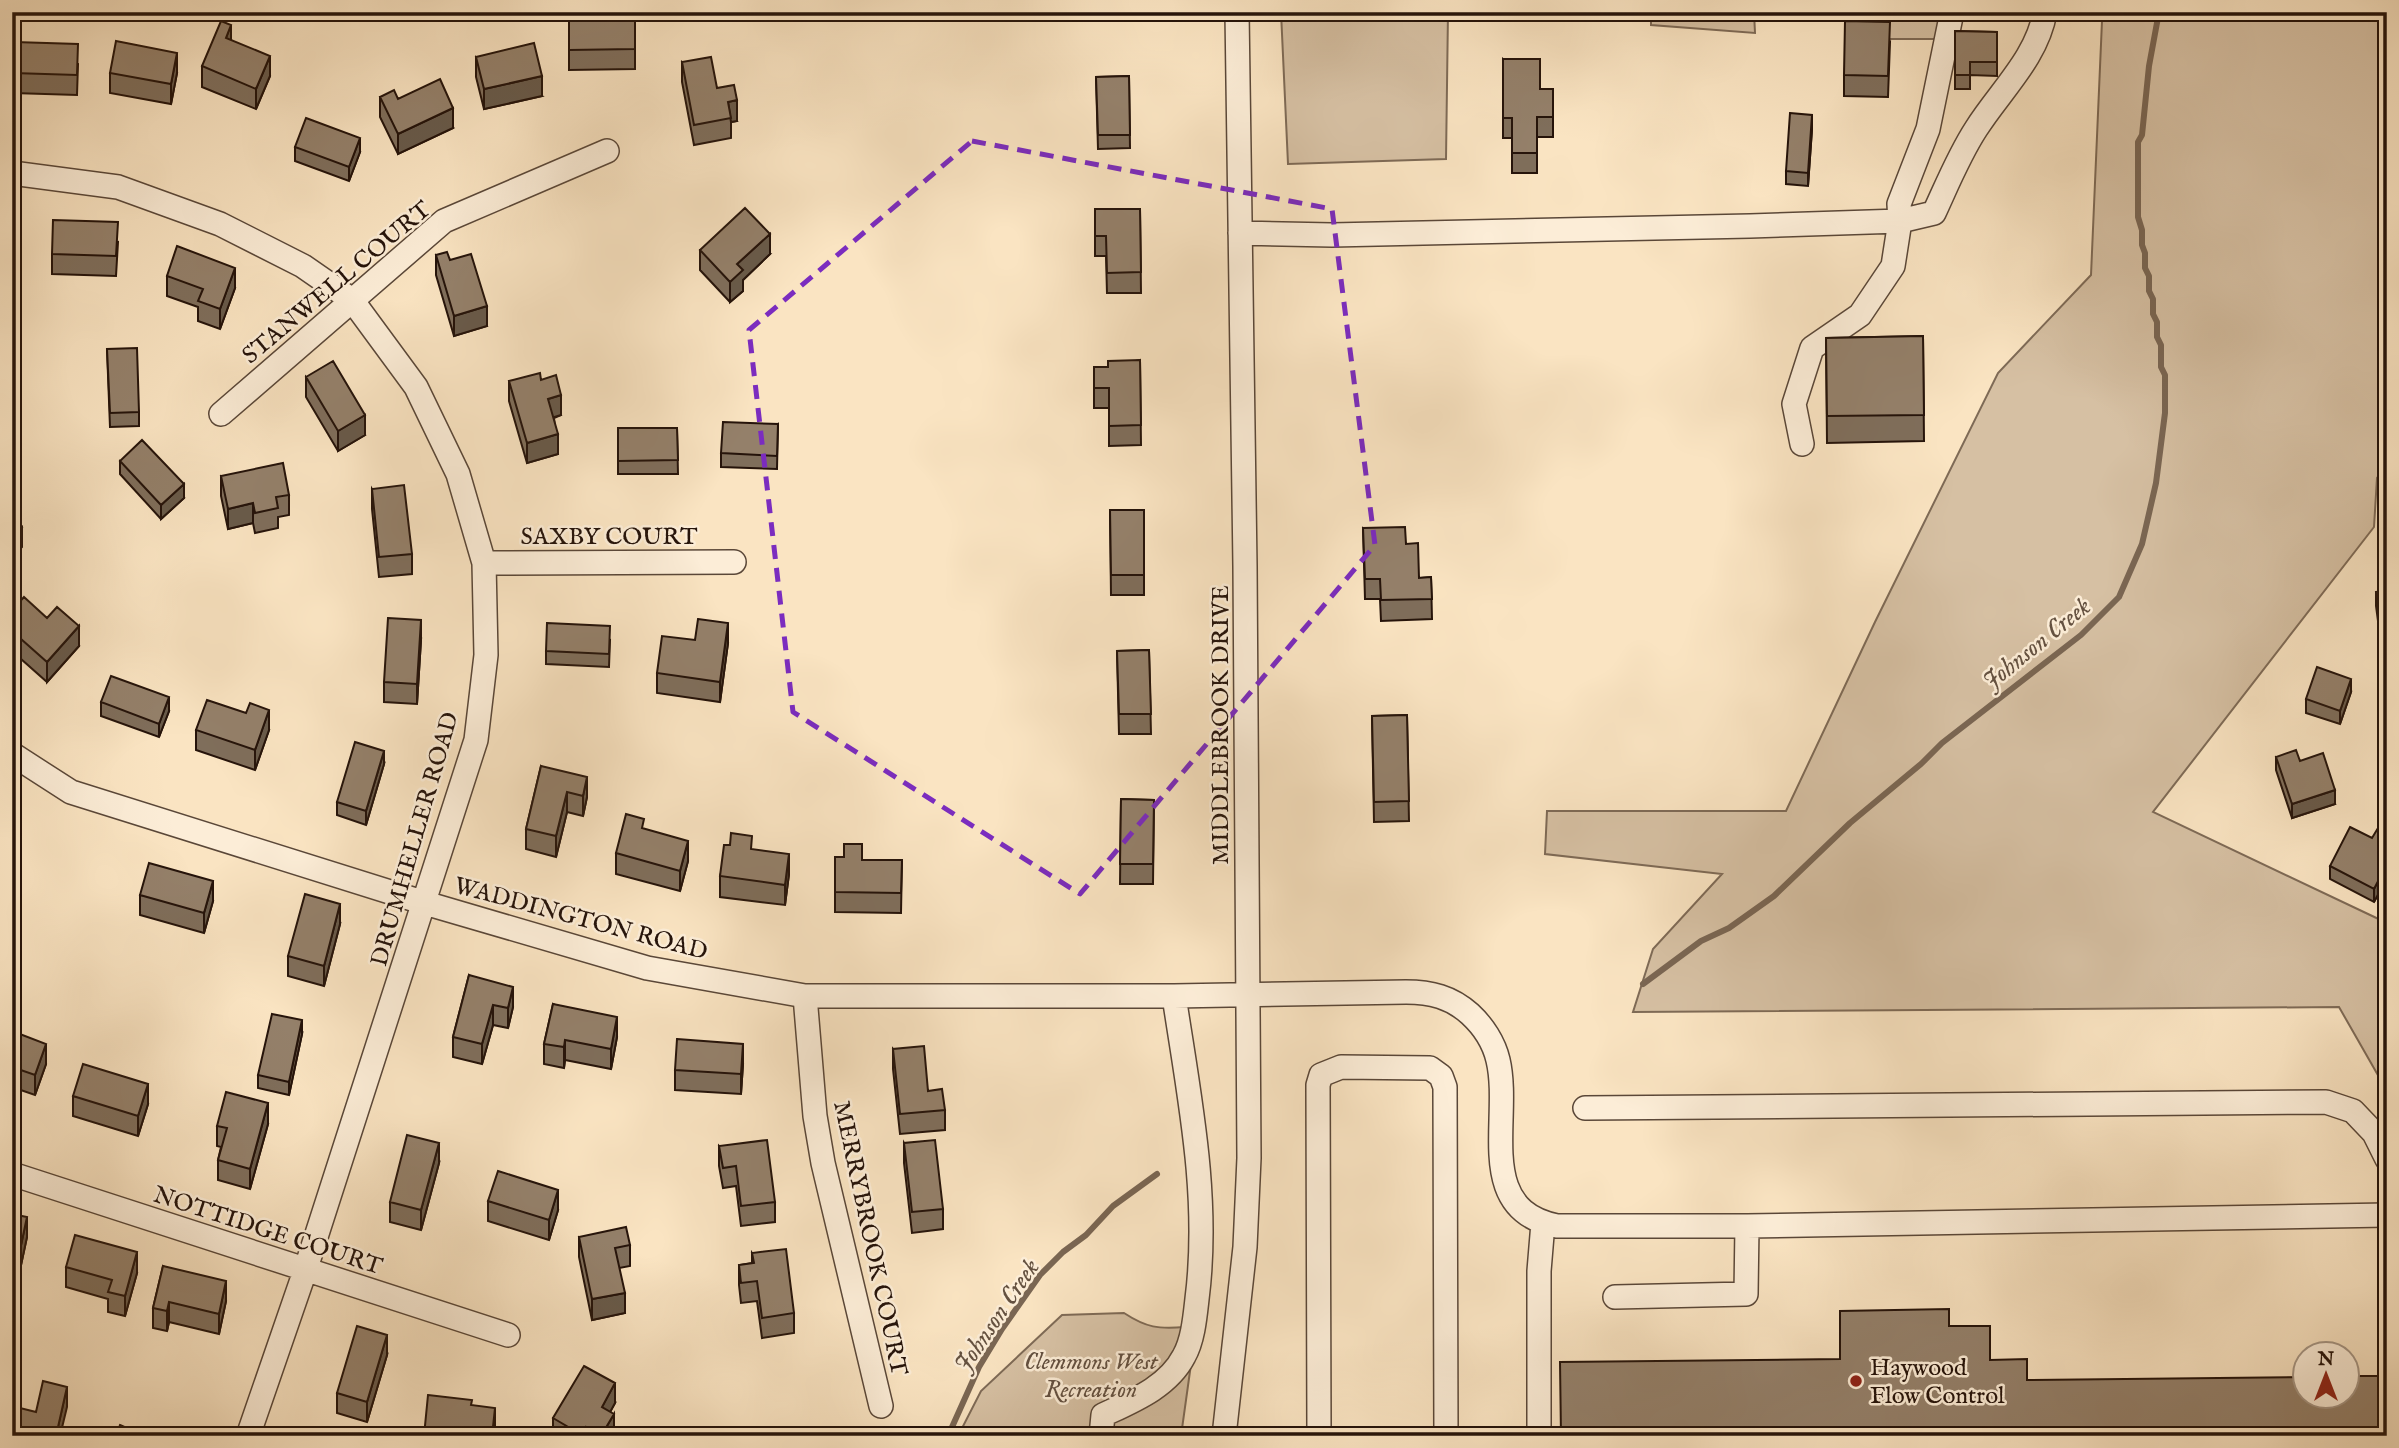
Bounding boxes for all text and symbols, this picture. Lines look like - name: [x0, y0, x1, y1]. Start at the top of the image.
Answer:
- street label: STANWELL COURT: [236, 195, 438, 371]
- street label: SAXBY COURT: [520, 522, 698, 553]
- street label: MIDDLEBROOK DRIVE: [1206, 585, 1237, 865]
- water label: Johnson Creek: [1976, 590, 2098, 698]
- street label: DRUMHELLER ROAD: [364, 709, 467, 970]
- street label: WADDINGTON ROAD: [450, 871, 711, 968]
- street label: MERRYBROOK COURT: [825, 1098, 914, 1379]
- street label: NOTTIDGE COURT: [149, 1180, 386, 1283]
- water label: Johnson Creek: [947, 1252, 1048, 1379]
- north arrow: [2290, 1340, 2360, 1410]
- park label: Clemmons West Recreation: [1024, 1347, 1159, 1406]
- text: N: [2317, 1348, 2335, 1372]
- place label: Haywood Flow Control: [1870, 1353, 2005, 1412]
- marker: Haywood Flow Control: [1848, 1373, 1864, 1389]

